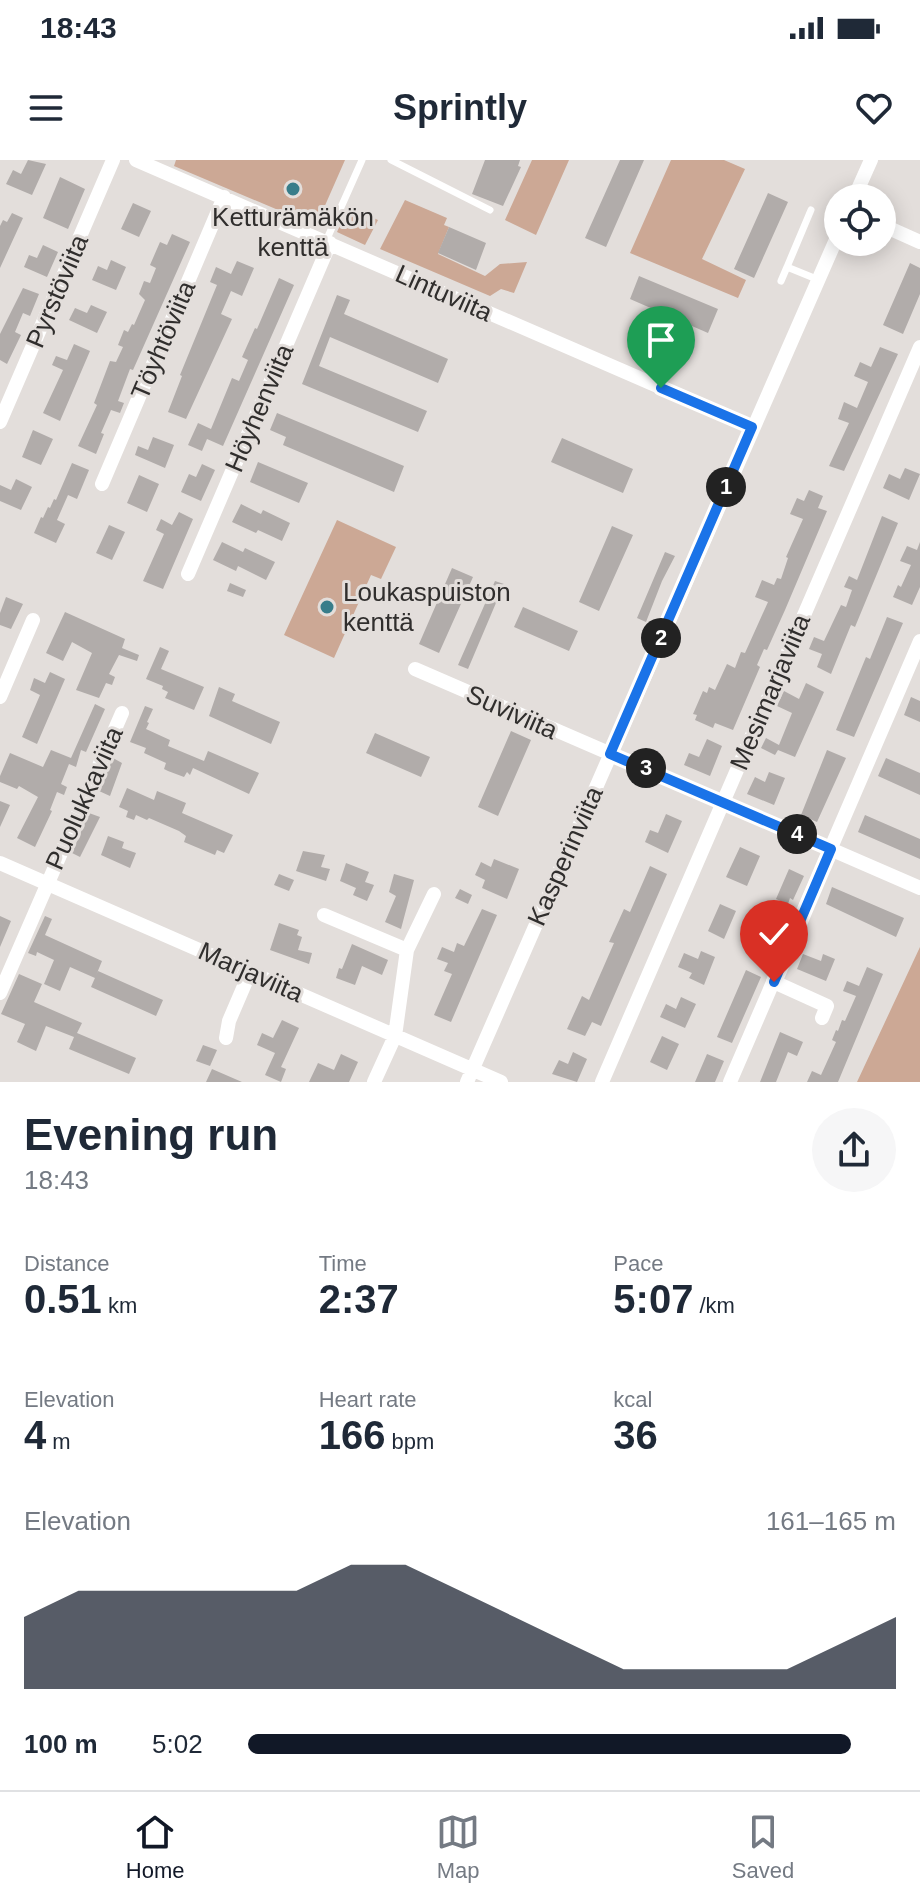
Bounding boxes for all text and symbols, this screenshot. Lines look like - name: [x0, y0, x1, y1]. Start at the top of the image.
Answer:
- text: 18:43: [40, 11, 117, 44]
- icon: menu: [24, 86, 68, 130]
- icon: heart: [852, 86, 896, 130]
- text: Sprintly: [393, 87, 527, 128]
- marker: Ketturämäkön kenttä: [284, 180, 302, 198]
- map controls: [824, 184, 896, 256]
- button: locate: [824, 184, 896, 256]
- place label: Ketturämäkön kenttä: [212, 202, 374, 262]
- street label: Pyrstöviita: [20, 229, 94, 352]
- street label: Lintuviita: [391, 258, 497, 328]
- street label: Töyhtöviita: [125, 276, 202, 404]
- pin: [627, 306, 695, 388]
- icon: arrive: [639, 318, 683, 362]
- street label: Höyhenviita: [219, 339, 300, 476]
- pin: 1: [706, 467, 746, 507]
- text: 1: [720, 474, 732, 499]
- place label: Loukaspuiston kenttä: [343, 577, 511, 637]
- marker: Loukaspuiston kenttä: [318, 598, 336, 616]
- street label: Mesimarjaviita: [724, 609, 816, 774]
- pin: 2: [641, 618, 681, 658]
- text: 2: [655, 625, 667, 650]
- street label: Suviviita: [462, 679, 563, 746]
- street label: Puolukkaviita: [39, 721, 129, 874]
- pin: 3: [626, 748, 666, 788]
- text: 3: [640, 755, 652, 780]
- street label: Kasperinviita: [521, 781, 609, 930]
- pin: 4: [777, 814, 817, 854]
- text: 4: [791, 821, 803, 846]
- pin: [740, 900, 808, 982]
- icon: check: [752, 912, 796, 956]
- street label: Marjaviita: [194, 936, 308, 1009]
- button: share: [812, 1108, 896, 1192]
- text: Evening run: [24, 1110, 278, 1159]
- text: 18:43: [24, 1165, 89, 1195]
- text: Distance: [24, 1251, 110, 1276]
- text: Time: [319, 1251, 367, 1276]
- text: Pace: [613, 1251, 663, 1276]
- text: 0.51: [24, 1277, 102, 1321]
- text: 2:37: [319, 1277, 399, 1321]
- text: 5:07: [613, 1277, 693, 1321]
- text: km: [102, 1293, 137, 1318]
- text: /km: [693, 1293, 735, 1318]
- text: Elevation: [24, 1387, 115, 1412]
- text: Heart rate: [319, 1387, 416, 1412]
- text: kcal: [613, 1387, 652, 1412]
- text: 4: [24, 1413, 46, 1457]
- text: 166: [319, 1413, 385, 1457]
- text: 36: [613, 1413, 658, 1457]
- text: m: [46, 1429, 71, 1454]
- text: bpm: [385, 1429, 434, 1454]
- text: Elevation: [24, 1506, 131, 1536]
- text: 161–165 m: [766, 1506, 896, 1536]
- text: 100 m: [24, 1729, 98, 1759]
- text: 5:02: [152, 1729, 203, 1759]
- tab: Home: [126, 1810, 185, 1884]
- tab: Map: [436, 1810, 480, 1884]
- tab: Saved: [732, 1810, 794, 1884]

